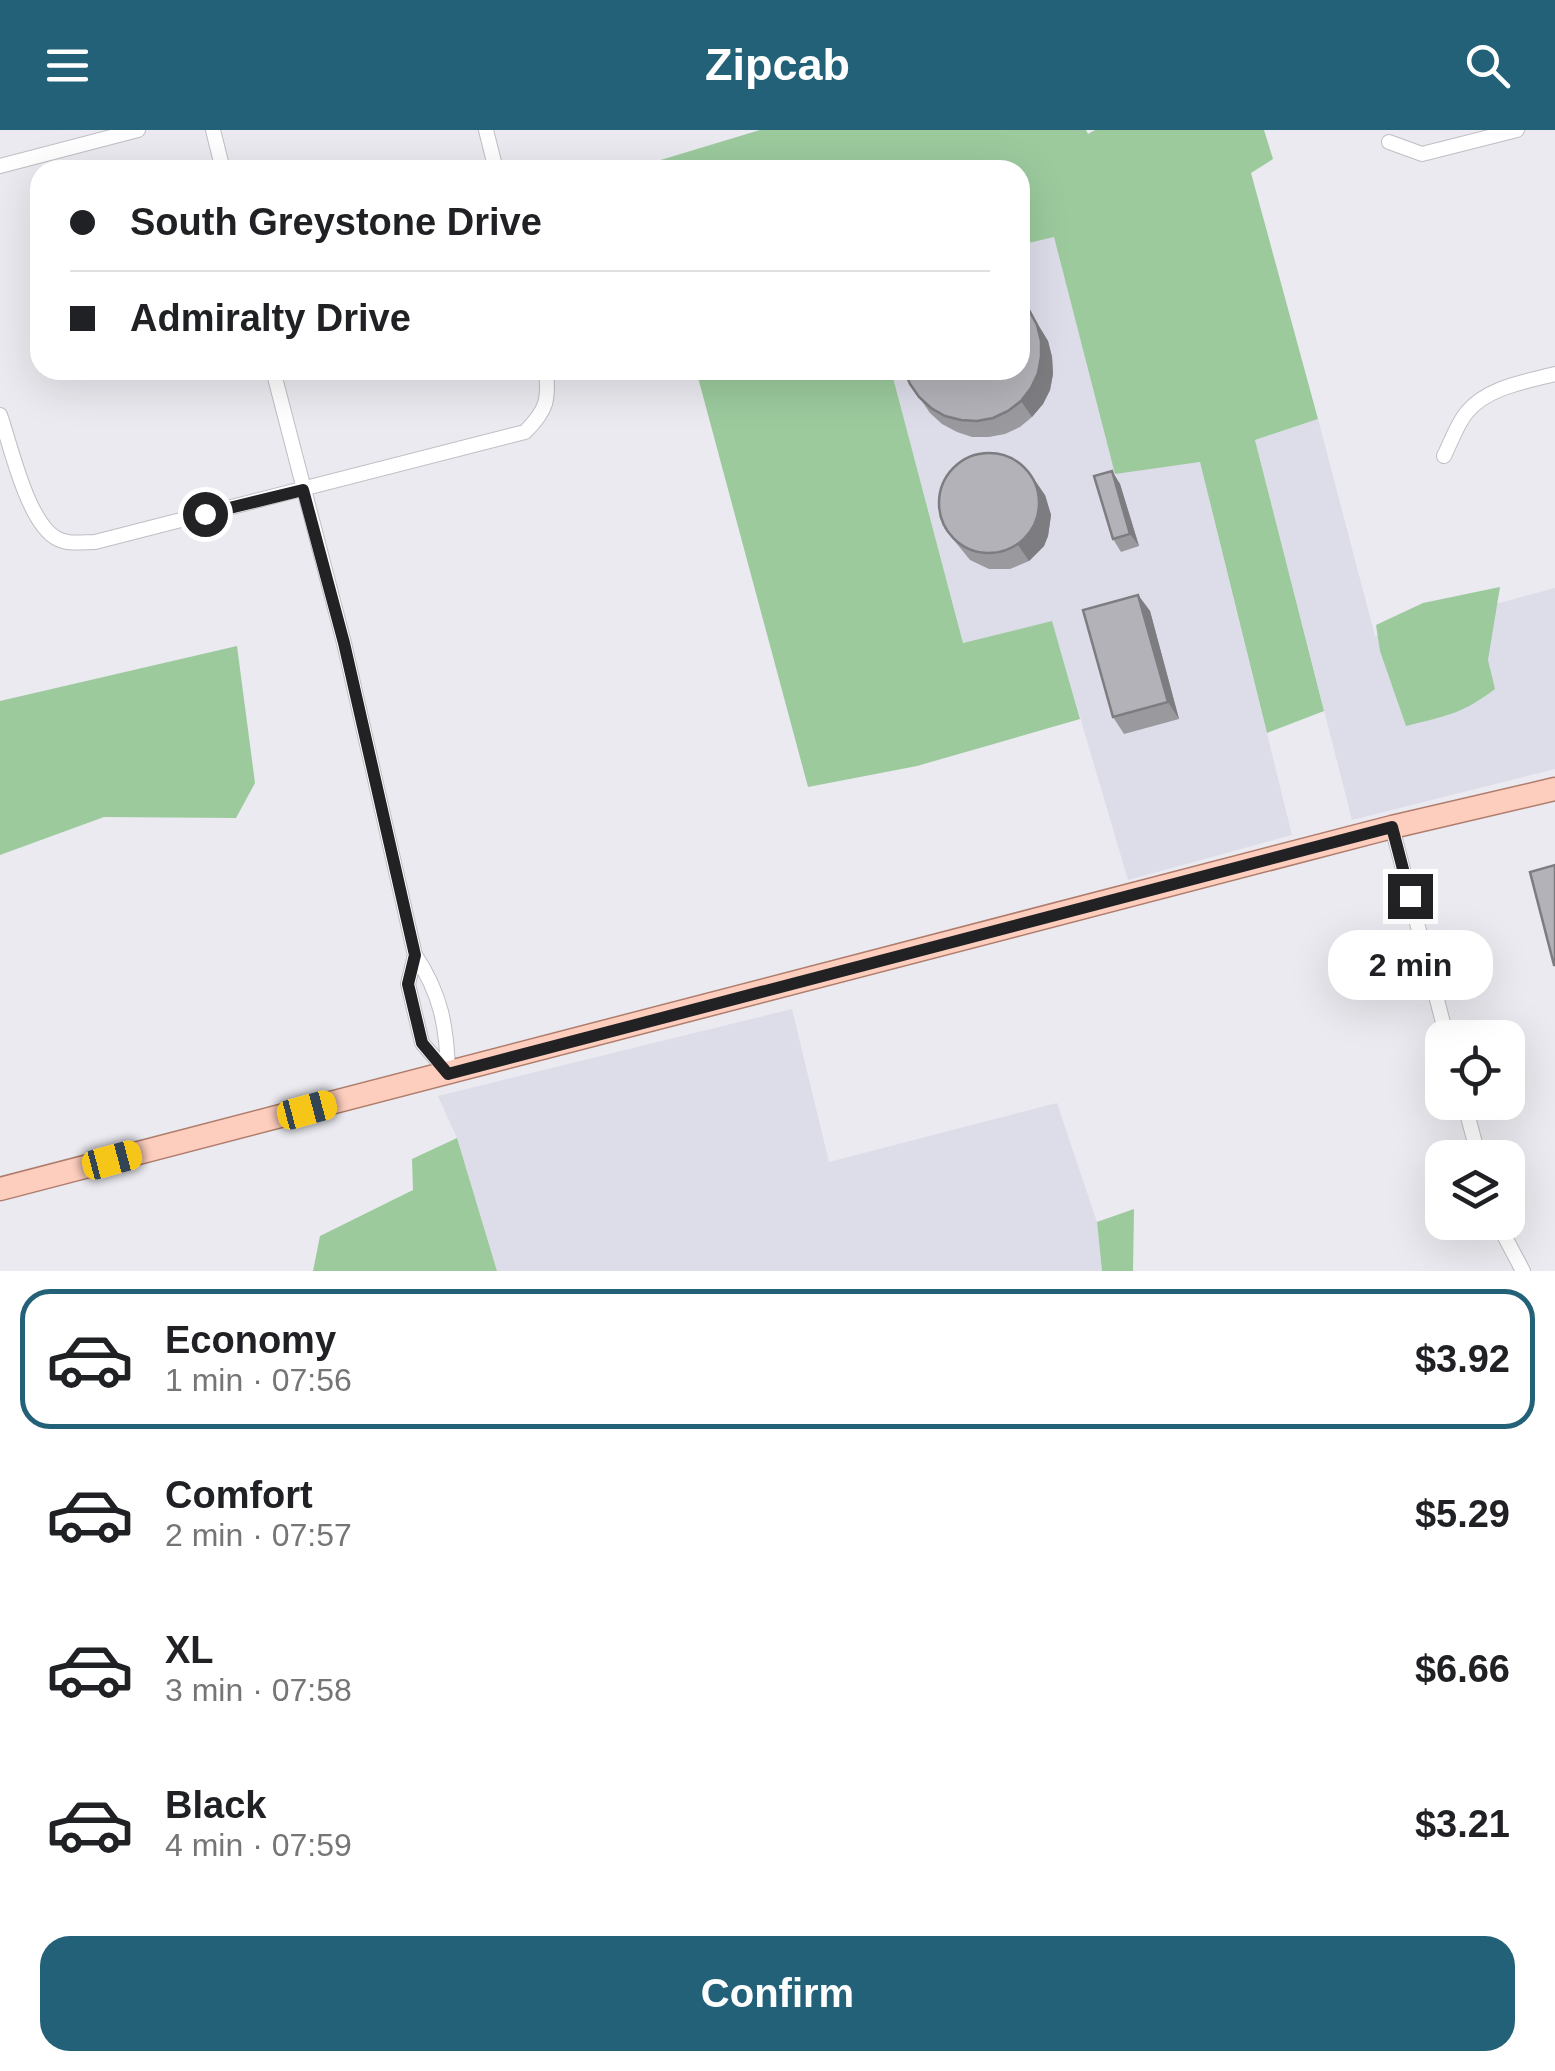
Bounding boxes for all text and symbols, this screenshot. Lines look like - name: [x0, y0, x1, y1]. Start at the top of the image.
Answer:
- icon: menu: [40, 38, 95, 93]
- icon: search: [1460, 38, 1515, 93]
- text: Zipcab: [705, 39, 850, 90]
- text: South Greystone Drive: [130, 201, 542, 243]
- text: Admiralty Drive: [130, 297, 411, 339]
- route start: [183, 492, 228, 537]
- route end: [1388, 874, 1433, 919]
- callout: 2 min: [1328, 931, 1492, 1001]
- text: 2 min: [1369, 947, 1452, 983]
- map controls: [1425, 1020, 1525, 1240]
- button: locate: [1425, 1020, 1525, 1120]
- car: [274, 1088, 340, 1132]
- car: [79, 1138, 145, 1182]
- button: layers: [1425, 1140, 1525, 1240]
- icon: car: [45, 1314, 135, 1404]
- text: Economy: [165, 1319, 336, 1361]
- text: $3.92: [1415, 1338, 1510, 1380]
- text: 1 min · 07:56: [165, 1362, 352, 1398]
- icon: car: [45, 1469, 135, 1559]
- text: Comfort: [165, 1474, 313, 1516]
- text: $5.29: [1415, 1493, 1510, 1535]
- text: 2 min · 07:57: [165, 1517, 352, 1553]
- icon: car: [45, 1624, 135, 1714]
- text: XL: [165, 1629, 214, 1671]
- text: $6.66: [1415, 1648, 1510, 1690]
- text: 3 min · 07:58: [165, 1672, 352, 1708]
- icon: car: [45, 1779, 135, 1869]
- text: Black: [165, 1784, 266, 1826]
- text: $3.21: [1415, 1803, 1510, 1845]
- text: 4 min · 07:59: [165, 1827, 352, 1863]
- button: Confirm: [40, 1936, 1515, 2051]

